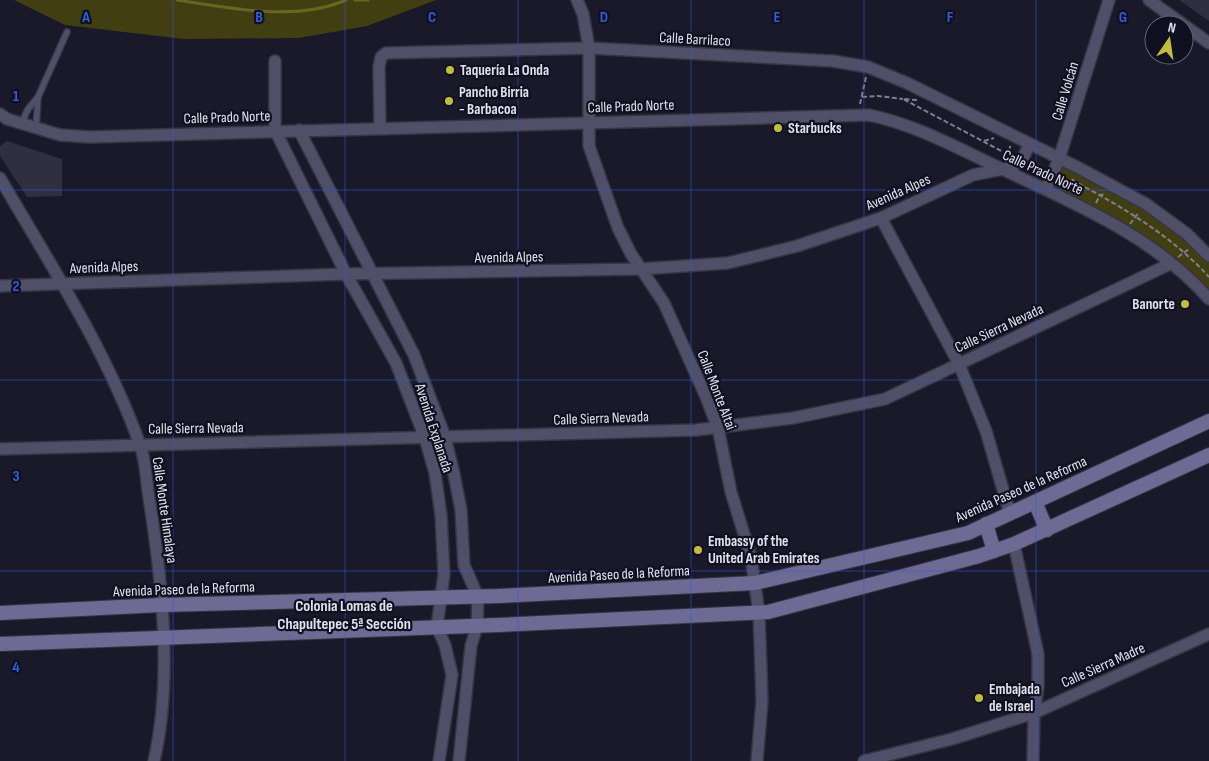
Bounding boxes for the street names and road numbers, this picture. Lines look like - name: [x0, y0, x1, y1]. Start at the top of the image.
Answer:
- street label: Calle Barrilaco: [659, 28, 731, 51]
- street label: Calle Volcán: [1048, 60, 1083, 123]
- street label: Calle Prado Norte: [587, 95, 675, 118]
- street label: Calle Prado Norte: [183, 106, 271, 129]
- street label: Calle Prado Norte: [999, 146, 1086, 199]
- street label: Avenida Alpes: [862, 170, 933, 215]
- street label: Avenida Alpes: [474, 247, 543, 268]
- street label: Avenida Alpes: [68, 257, 139, 278]
- street label: Calle Sierra Nevada: [952, 300, 1047, 357]
- street label: Calle Monte Altai: [693, 348, 740, 433]
- street label: Avenida Explanada: [410, 380, 457, 475]
- street label: Calle Sierra Nevada: [553, 407, 649, 430]
- street label: Calle Sierra Nevada: [148, 418, 244, 439]
- street label: Avenida Paseo de la Reforma: [952, 452, 1090, 527]
- street label: Calle Monte Himalaya: [148, 456, 181, 565]
- street label: Avenida Paseo de la Reforma: [547, 561, 691, 588]
- street label: Avenida Paseo de la Reforma: [112, 578, 255, 602]
- street label: Calle Sierra Madre: [1058, 639, 1148, 692]

